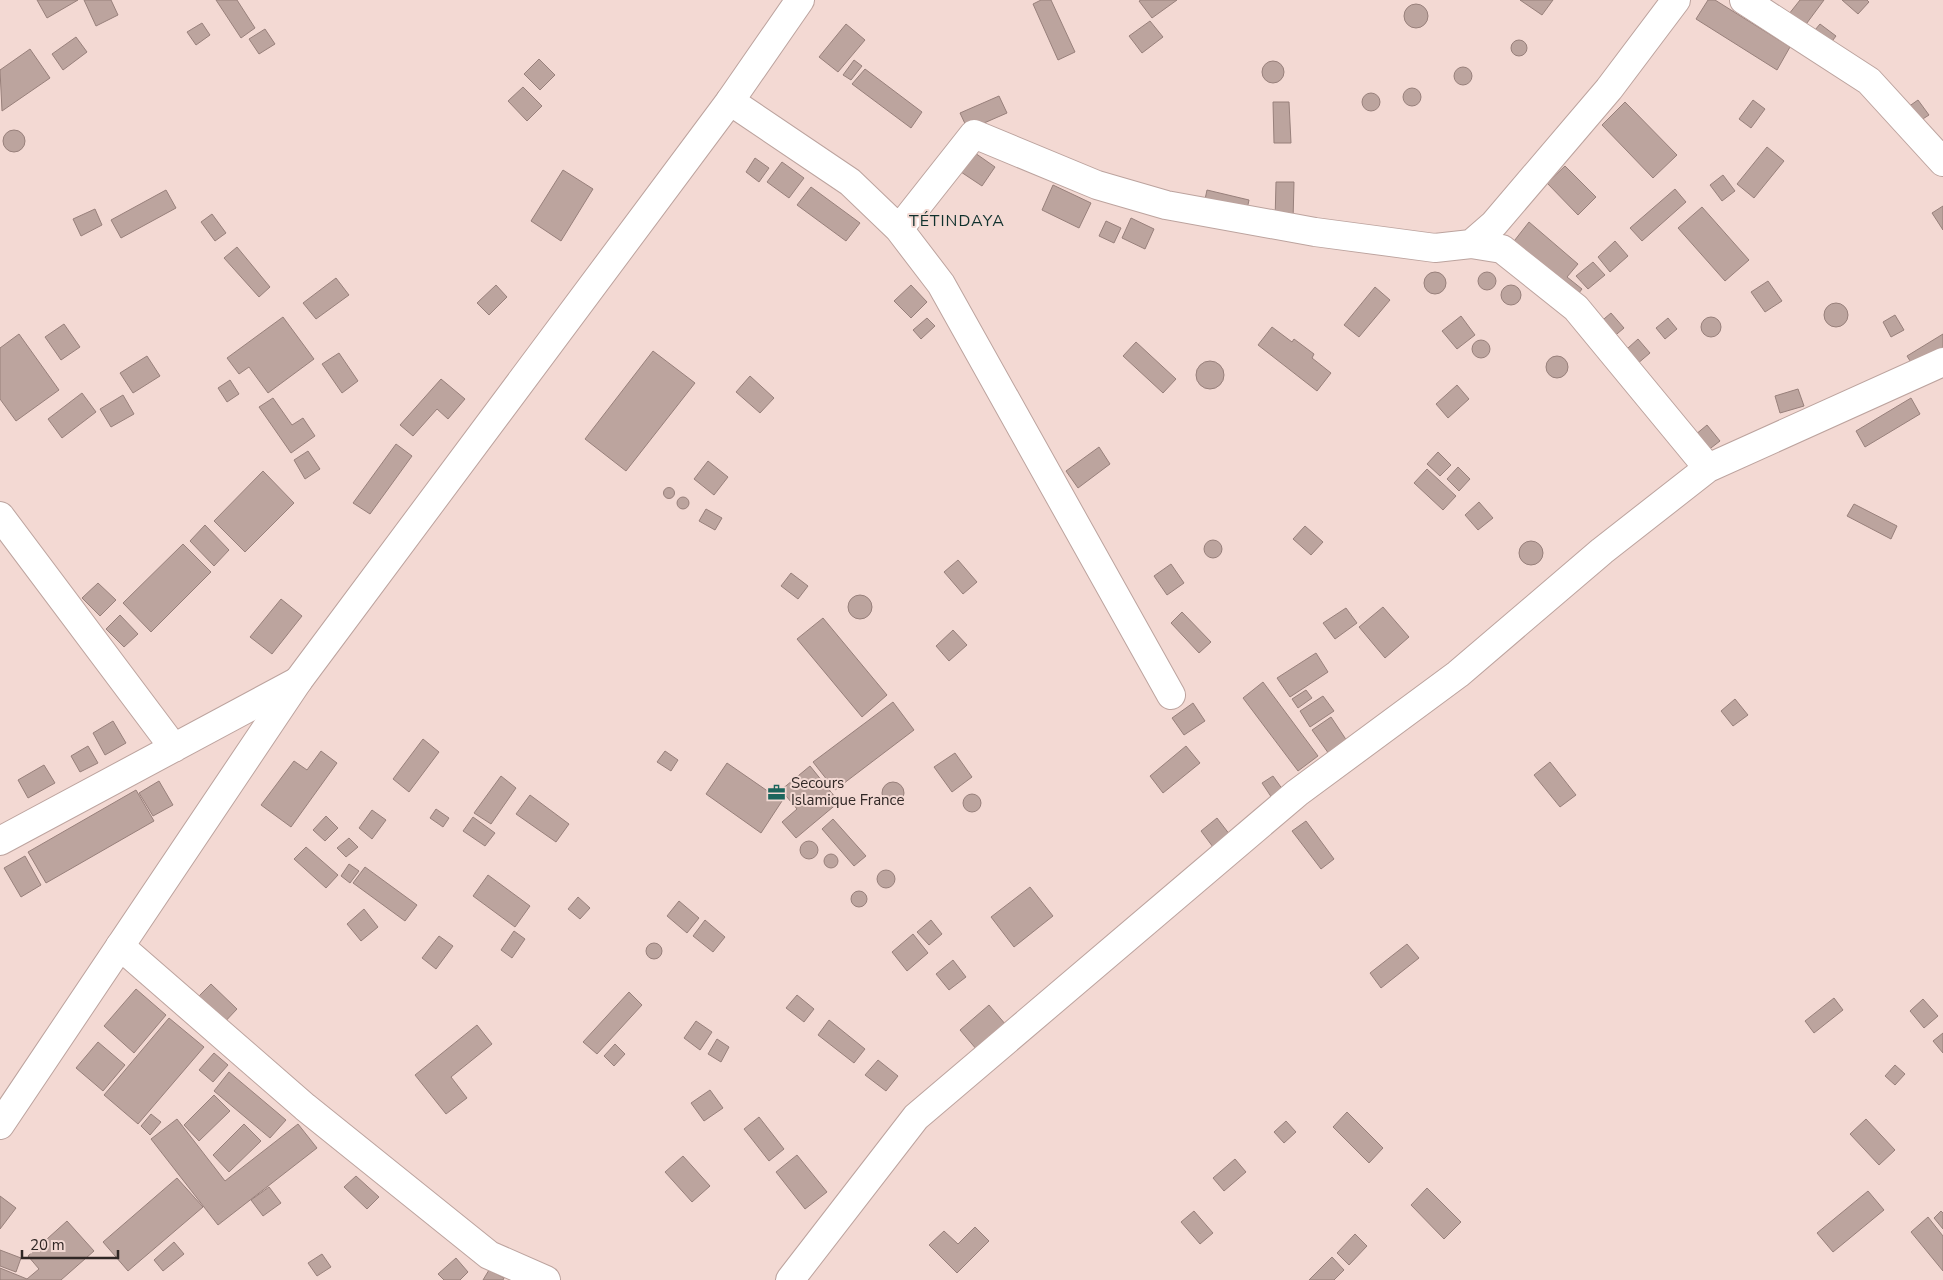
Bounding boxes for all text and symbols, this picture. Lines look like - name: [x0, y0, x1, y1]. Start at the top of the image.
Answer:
- district label: TÉTINDAYA: [909, 210, 1005, 232]
- place label: Secours Islamique France: [791, 773, 904, 810]
- office icon: Secours Islamique France: [767, 782, 787, 802]
- scale bar: [22, 1228, 119, 1260]
- text: 20 m: [30, 1235, 65, 1255]

